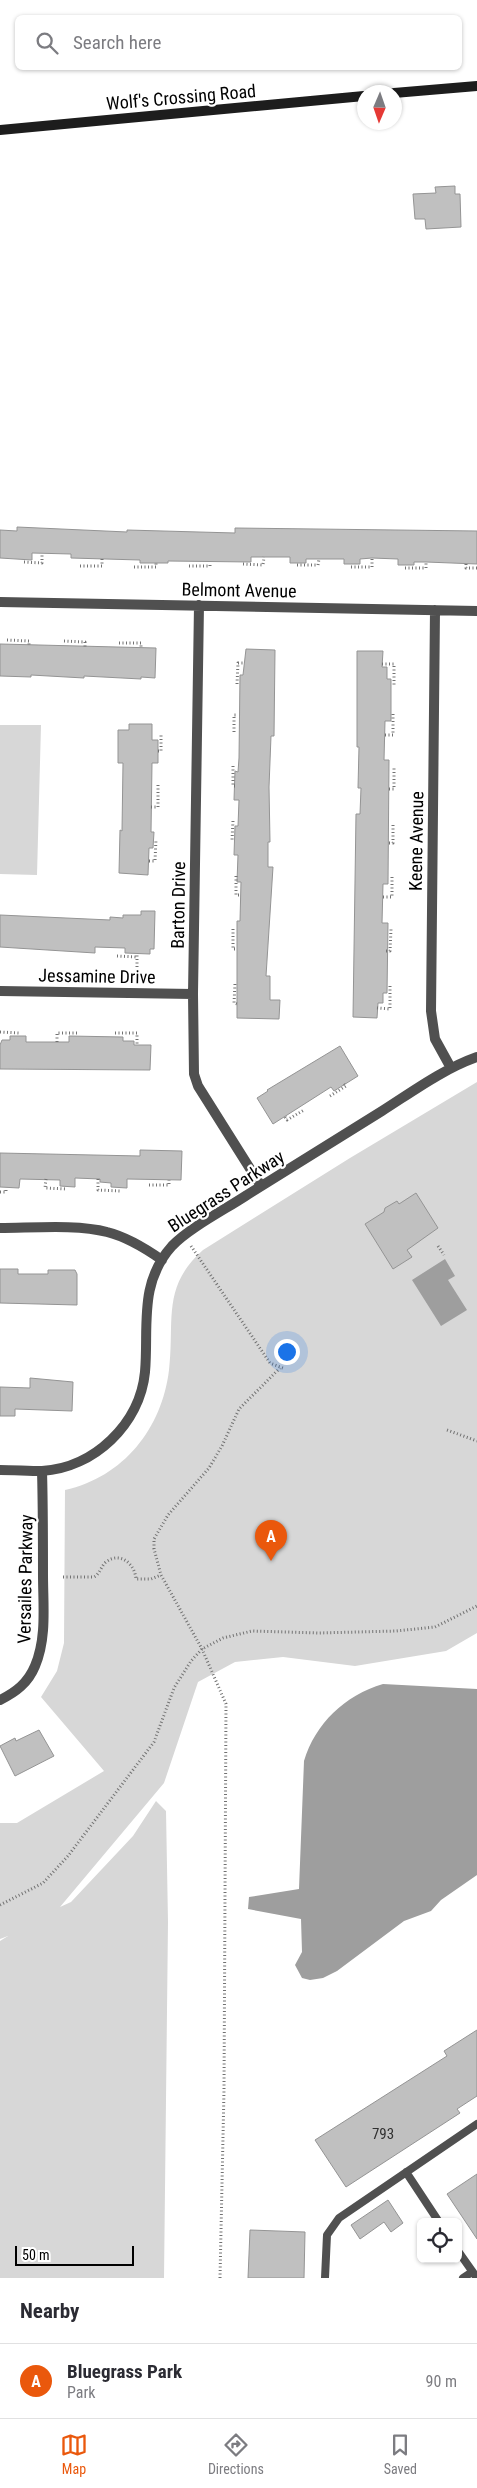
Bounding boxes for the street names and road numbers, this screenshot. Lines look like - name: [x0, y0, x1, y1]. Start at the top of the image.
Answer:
- street label: Wolf's Crossing Road: [105, 80, 257, 114]
- street label: Belmont Avenue: [181, 578, 297, 602]
- street label: Keene Avenue: [405, 791, 427, 891]
- street label: Barton Drive: [167, 861, 189, 949]
- street label: Jessamine Drive: [38, 964, 156, 988]
- street label: Bluegrass Parkway: [164, 1145, 288, 1236]
- street label: Versailes Parkway: [13, 1514, 37, 1644]

